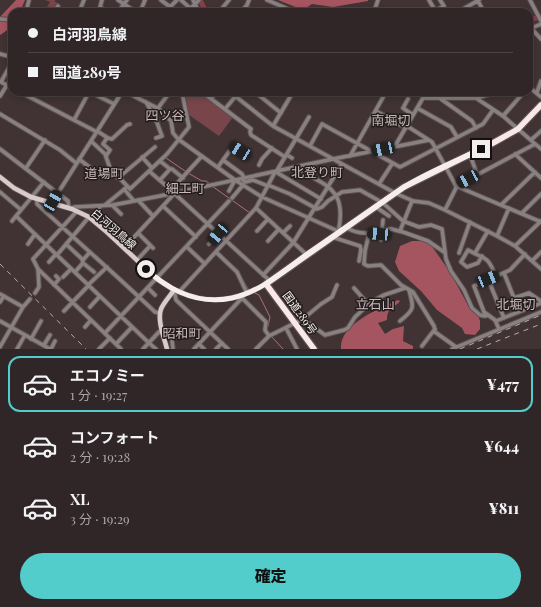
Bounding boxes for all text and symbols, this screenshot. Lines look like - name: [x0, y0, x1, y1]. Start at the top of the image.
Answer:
- text: 白河羽鳥線: [52, 24, 127, 44]
- text: 国道289号: [52, 62, 122, 82]
- district label: 四ツ谷: [145, 106, 185, 123]
- district label: 南堀切: [371, 111, 411, 128]
- car: [227, 140, 253, 162]
- route end: [472, 140, 490, 158]
- car: [370, 141, 396, 157]
- district label: 北登り町: [291, 163, 343, 180]
- district label: 道場町: [84, 164, 124, 181]
- car: [455, 168, 481, 190]
- district label: 細工町: [165, 179, 205, 196]
- car: [42, 188, 64, 214]
- street label: 白河羽鳥線: [89, 205, 140, 252]
- car: [206, 221, 230, 247]
- car: [367, 227, 391, 241]
- route start: [137, 260, 155, 278]
- car: [475, 269, 501, 289]
- street label: 国道289号: [280, 288, 321, 337]
- district label: 立石山: [355, 295, 395, 312]
- district label: 北堀切: [496, 295, 536, 312]
- district label: 昭和町: [162, 324, 202, 341]
- text: エコノミー: [70, 365, 145, 385]
- icon: car: [22, 366, 58, 402]
- text: ¥477: [487, 374, 519, 394]
- text: 1 分 · 19:27: [70, 386, 127, 403]
- text: コンフォート: [70, 427, 160, 447]
- icon: car: [22, 428, 58, 464]
- text: ¥644: [484, 436, 519, 456]
- text: 2 分 · 19:28: [70, 448, 130, 465]
- text: XL: [70, 489, 90, 509]
- icon: car: [22, 490, 58, 526]
- text: ¥811: [488, 498, 519, 518]
- text: 3 分 · 19:29: [70, 510, 130, 527]
- button: 確定: [20, 553, 521, 599]

